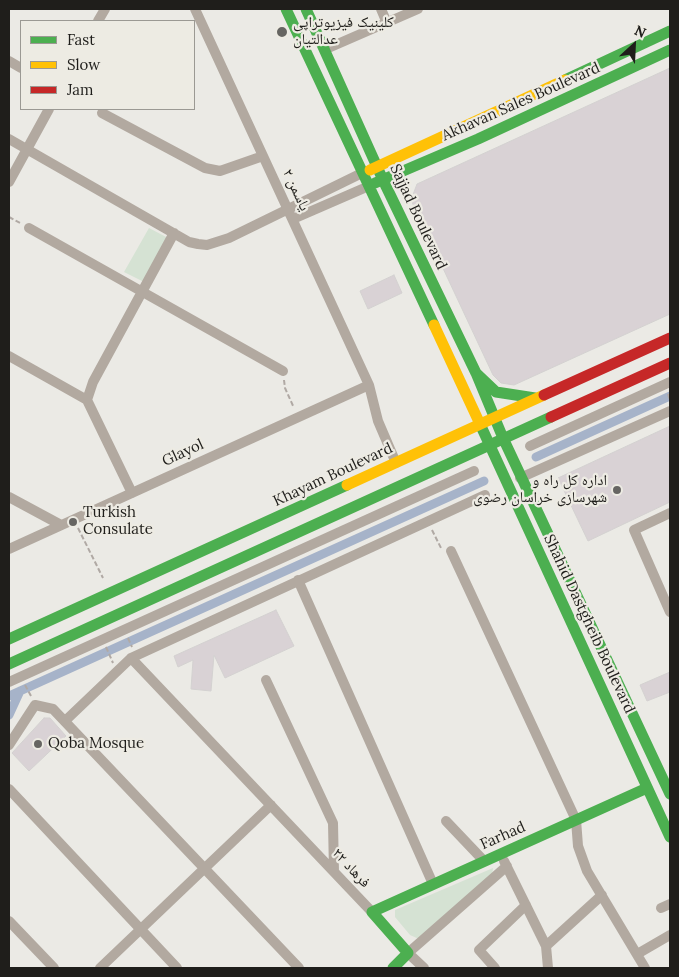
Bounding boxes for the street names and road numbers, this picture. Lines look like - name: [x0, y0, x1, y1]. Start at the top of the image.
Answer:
- street label: Akhavan Sales Boulevard: [439, 59, 603, 145]
- street label: Sajjad Boulevard: [386, 161, 450, 273]
- street label: یاسمن ۲: [278, 166, 314, 214]
- street label: Glayol: [159, 436, 207, 470]
- street label: Khayam Boulevard: [270, 439, 396, 511]
- street label: Shahid Dastgheib Boulevard: [540, 532, 638, 716]
- street label: Farhad: [478, 818, 528, 854]
- street label: فرهاد ۲۲: [328, 845, 374, 891]

